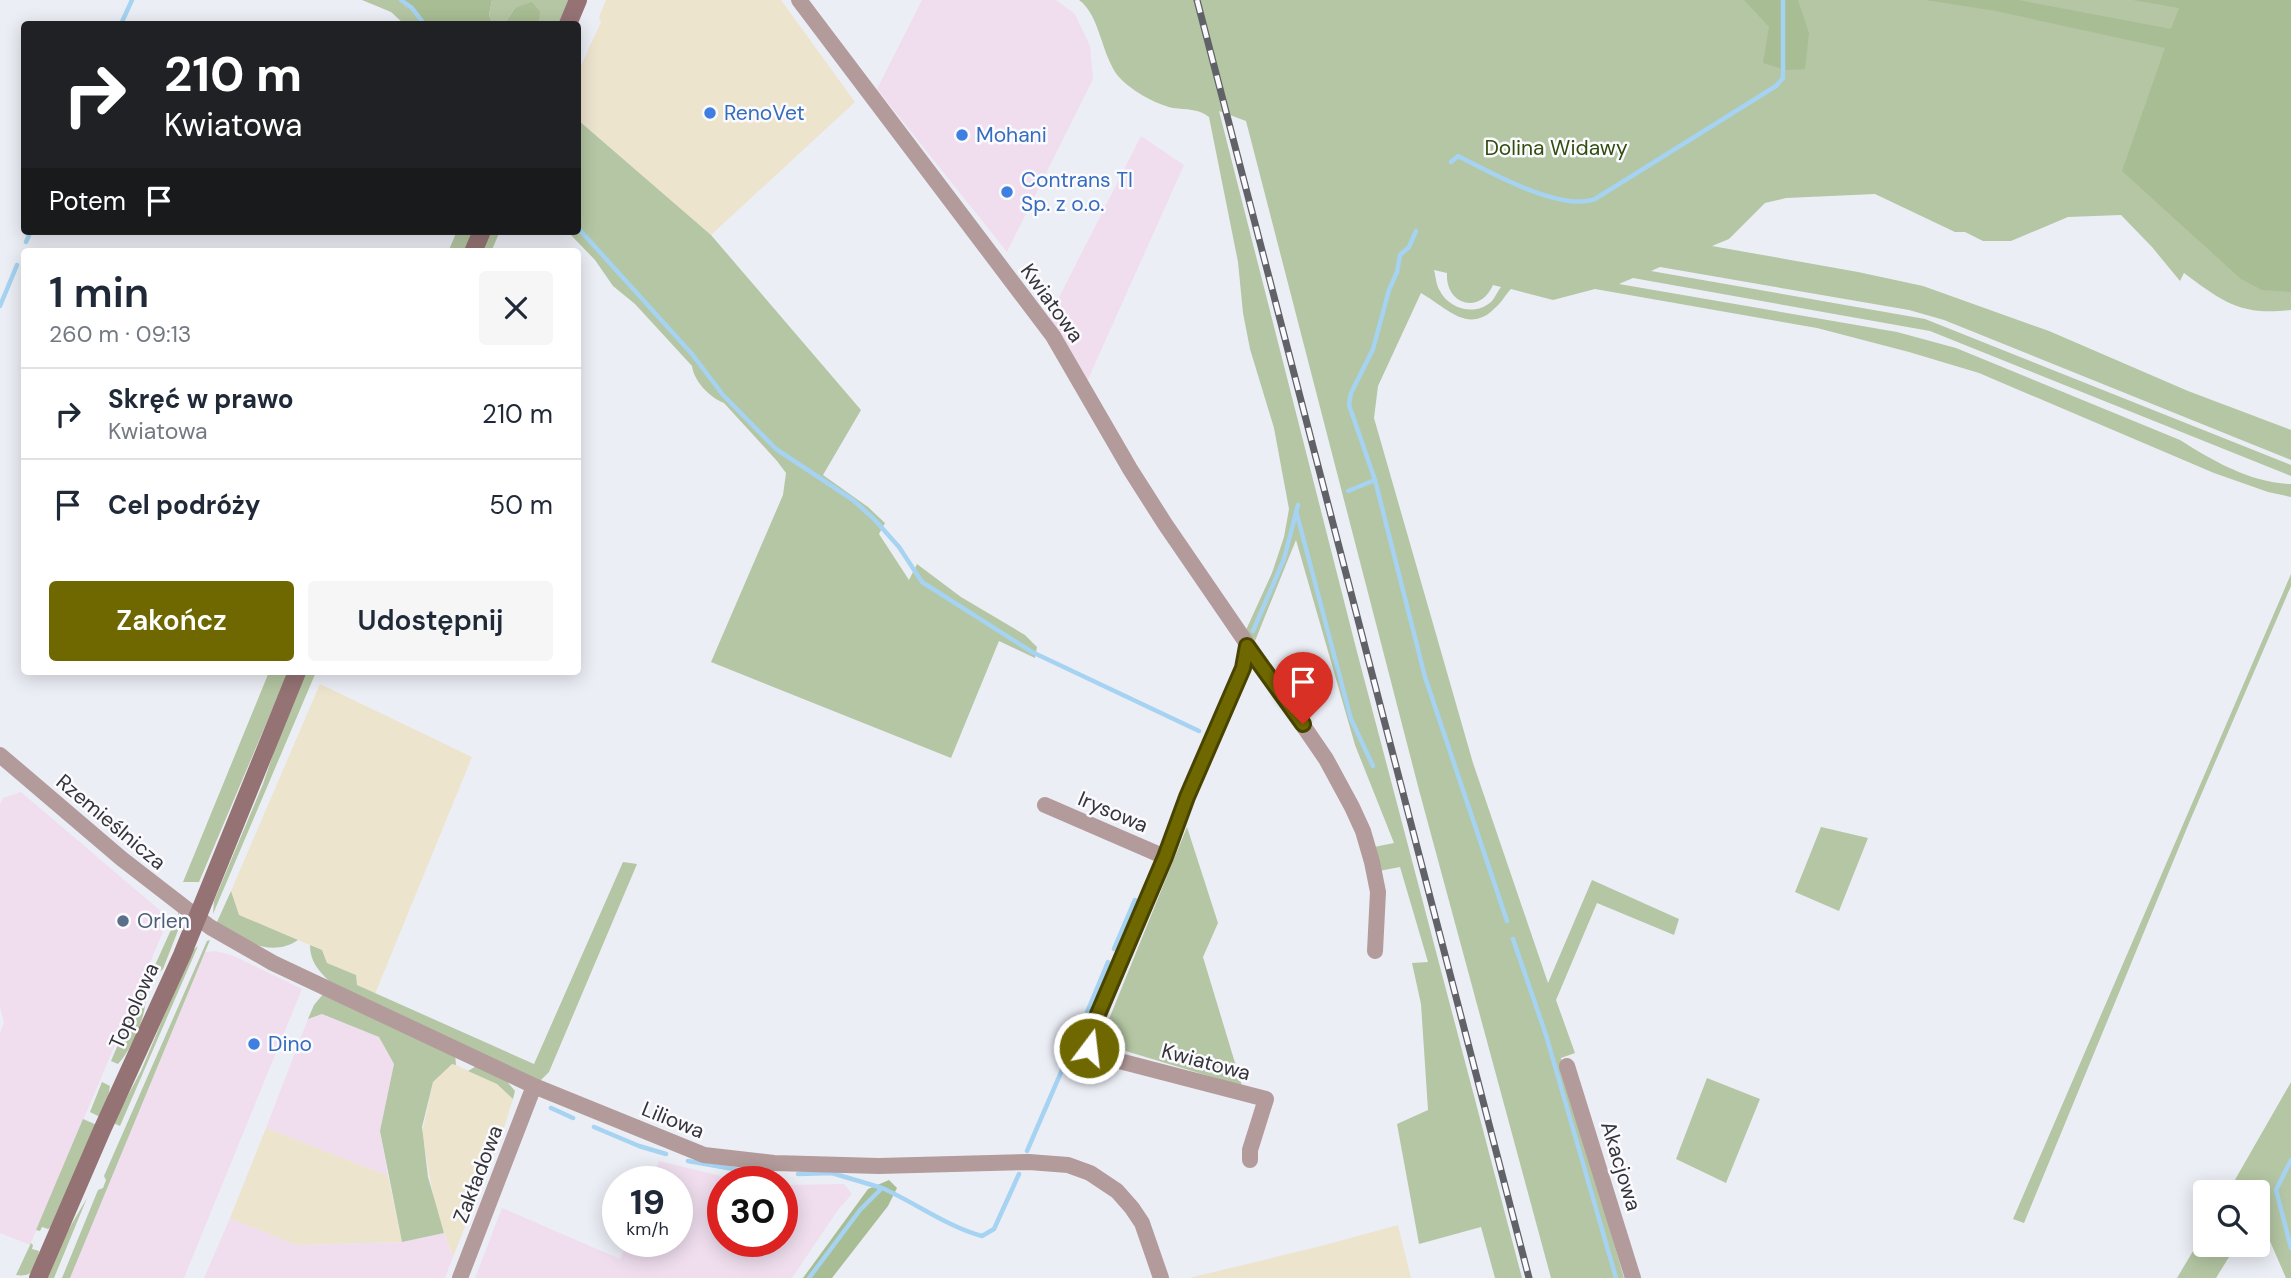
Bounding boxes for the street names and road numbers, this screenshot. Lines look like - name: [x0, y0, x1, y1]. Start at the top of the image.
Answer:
- street label: Kwiatowa: [1014, 258, 1090, 348]
- street label: Rzemieślnicza: [50, 768, 172, 876]
- street label: Irysowa: [1074, 785, 1152, 839]
- street label: Topolowa: [103, 958, 165, 1054]
- street label: Kwiatowa: [1158, 1037, 1254, 1087]
- street label: Liliowa: [638, 1095, 708, 1145]
- street label: Akacjowa: [1594, 1118, 1648, 1214]
- street label: Zakładowa: [447, 1121, 509, 1227]

